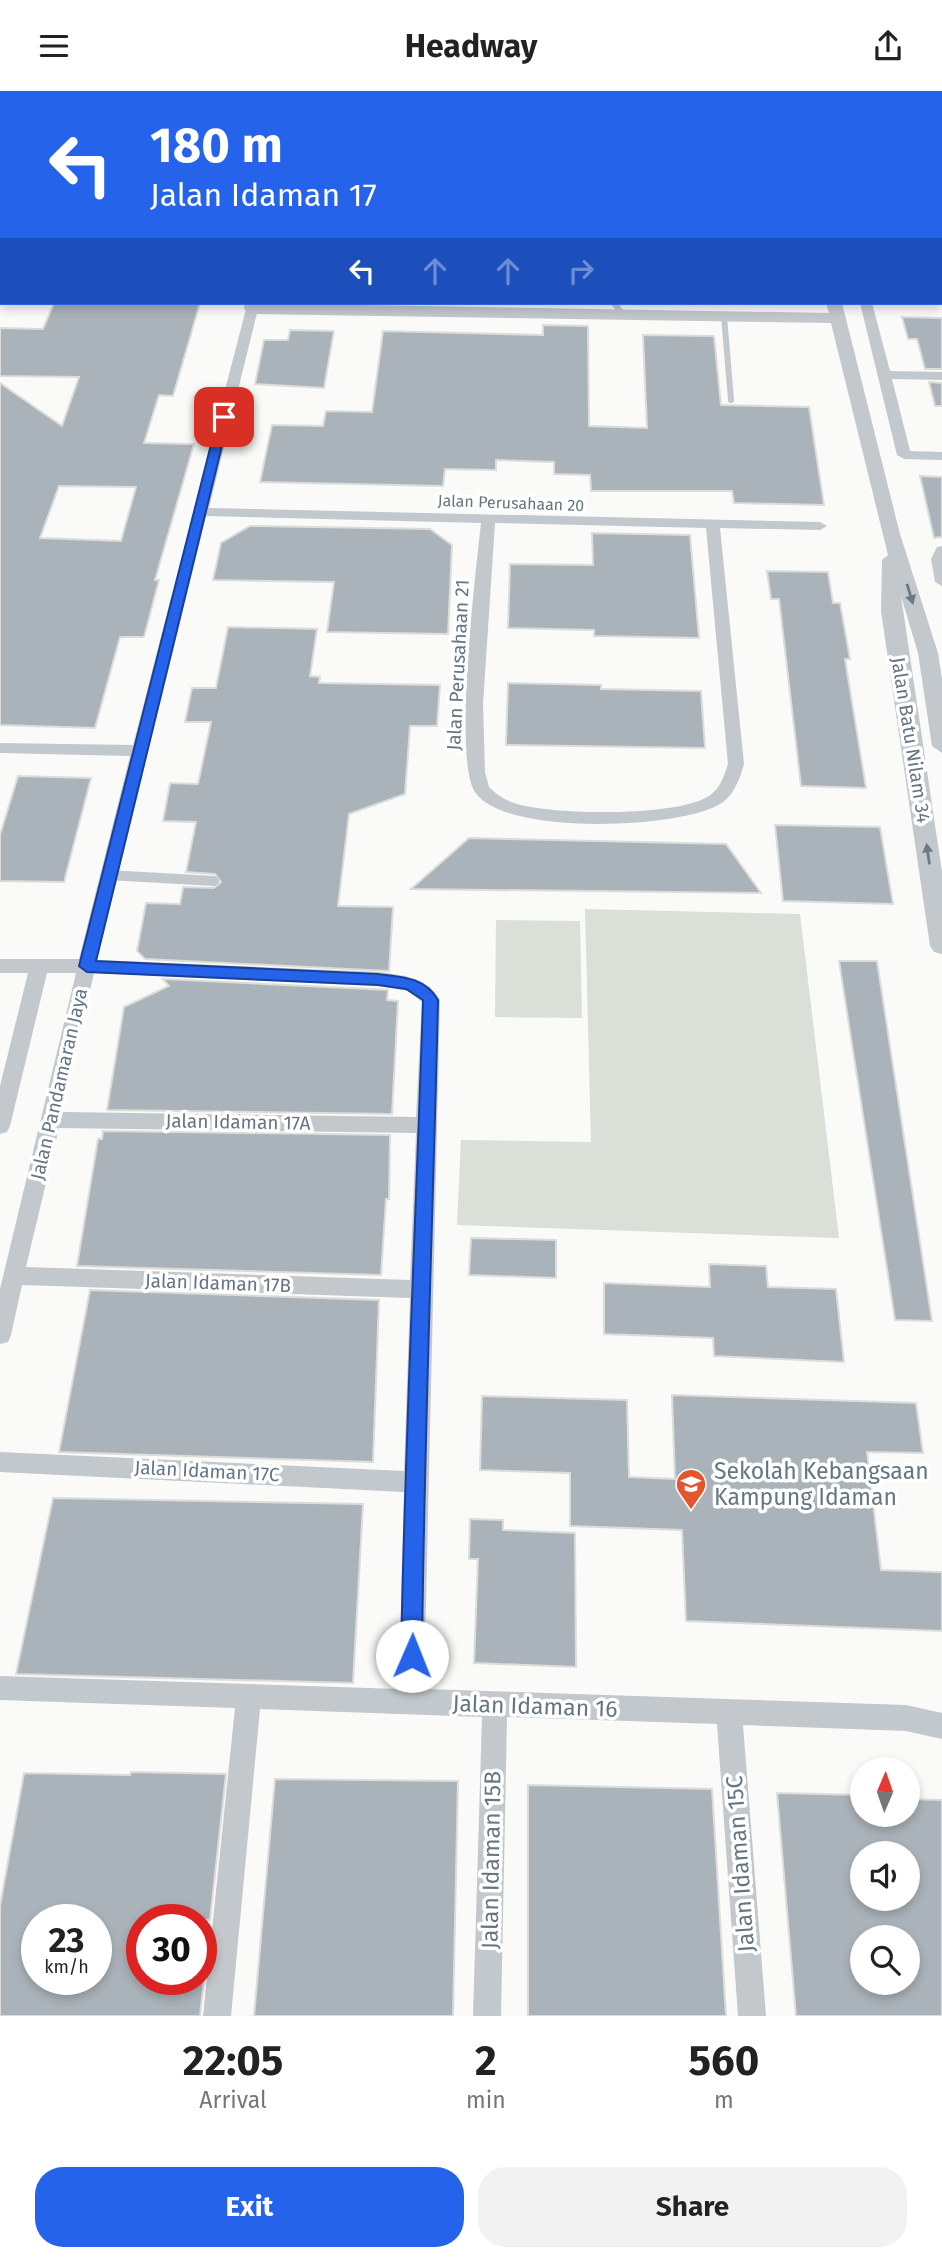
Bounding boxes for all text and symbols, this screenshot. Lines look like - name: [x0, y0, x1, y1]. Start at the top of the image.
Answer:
- icon: menu: [35, 27, 73, 65]
- text: Headway: [405, 27, 537, 65]
- icon: share: [869, 27, 907, 65]
- text: 180 m: [150, 116, 283, 175]
- icon: left: [35, 119, 126, 210]
- text: Jalan Idaman 17: [150, 176, 377, 214]
- icon: left: [343, 252, 381, 290]
- icon: ahead: [416, 252, 454, 290]
- icon: ahead: [489, 252, 527, 290]
- icon: right: [562, 252, 600, 290]
- pin: [194, 387, 254, 447]
- icon: arrive: [205, 398, 243, 436]
- street label: Jalan Perusahaan 20: [437, 491, 585, 515]
- street label: Jalan Perusahaan 21: [442, 579, 474, 751]
- one-way arrow: [905, 583, 915, 604]
- street label: Jalan Batu Nilam 34: [887, 655, 935, 825]
- one-way arrow: [922, 843, 933, 865]
- street label: Jalan Pandamaran Jaya: [26, 986, 92, 1182]
- street label: Jalan Idaman 17A: [165, 1109, 311, 1135]
- street label: Jalan Idaman 17B: [145, 1269, 291, 1297]
- street label: Jalan Idaman 17C: [134, 1456, 280, 1486]
- place label: Sekolah Kebangsaan Kampung Idaman: [714, 1457, 929, 1511]
- school or university icon: Sekolah Kebangsaan Kampung Idaman: [674, 1467, 708, 1511]
- position arrow: [375, 1619, 449, 1693]
- street label: Jalan Idaman 16: [452, 1689, 618, 1723]
- north arrow: [850, 1757, 920, 1827]
- map controls: [850, 1757, 920, 1995]
- street label: Jalan Idaman 15B: [475, 1771, 507, 1949]
- street label: Jalan Idaman 15C: [720, 1775, 760, 1953]
- button: sound: [850, 1841, 920, 1911]
- speed limit sign: 30: [126, 1904, 217, 1995]
- text: 23: [48, 1919, 85, 1961]
- button: search: [850, 1925, 920, 1995]
- text: km/h: [44, 1956, 89, 1978]
- text: 22:05: [183, 2036, 283, 2086]
- text: 2: [475, 2036, 497, 2086]
- text: 560: [688, 2036, 759, 2086]
- text: Arrival: [199, 2086, 267, 2114]
- text: min: [466, 2086, 506, 2114]
- text: m: [714, 2086, 734, 2114]
- button: Exit: [35, 2167, 464, 2247]
- button: Share: [478, 2167, 907, 2247]

